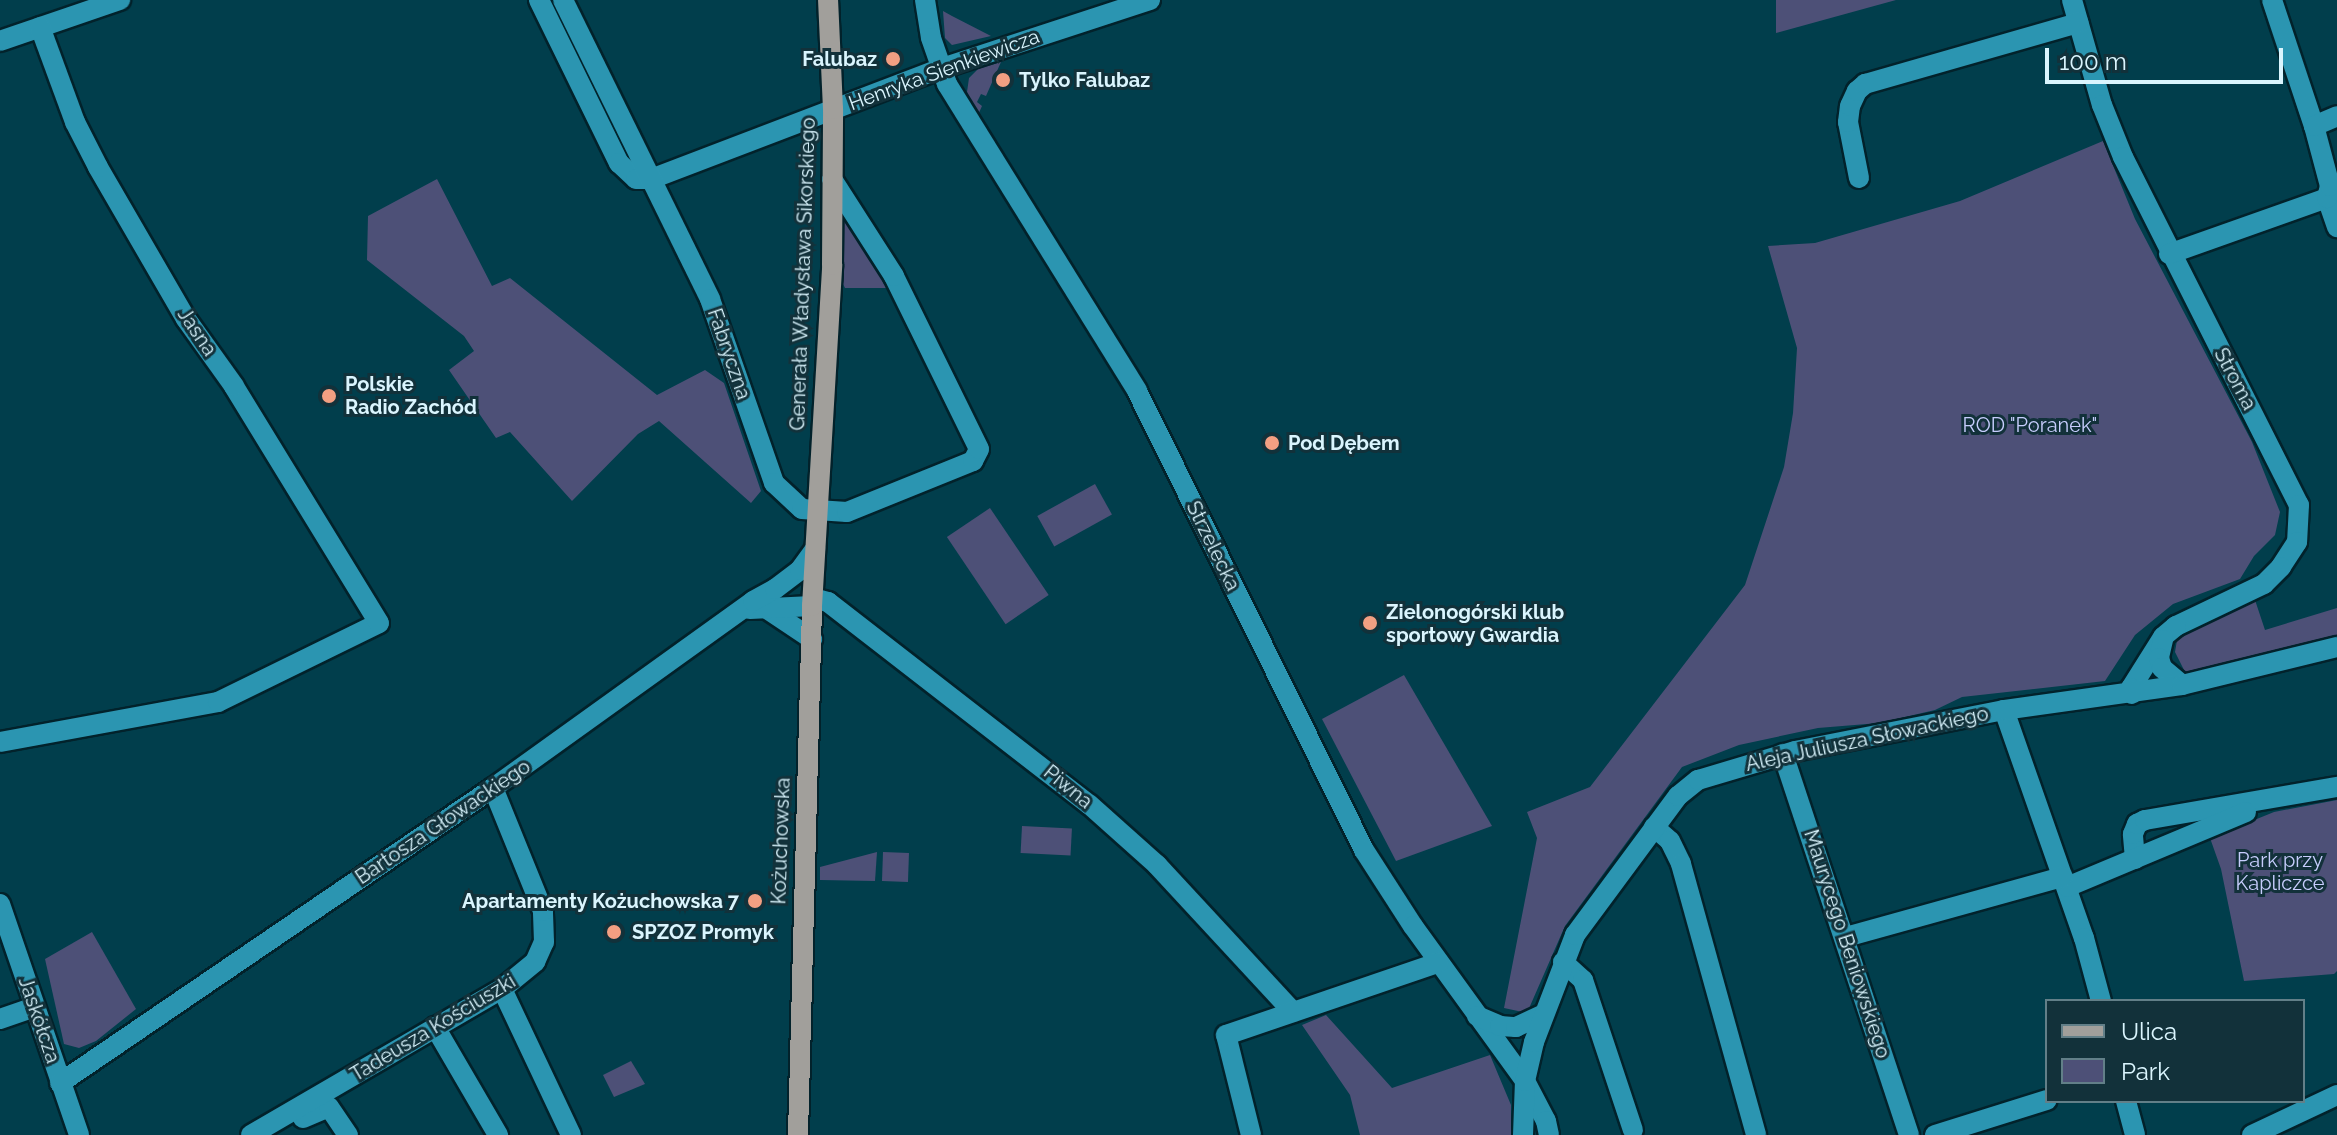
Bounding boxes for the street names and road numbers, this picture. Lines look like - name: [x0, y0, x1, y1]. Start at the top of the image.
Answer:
- street label: Henryka Sienkiewicza: [845, 24, 1043, 116]
- street label: Generała Władysława Sikorskiego: [786, 117, 820, 431]
- street label: Jasna: [172, 303, 222, 361]
- street label: Fabryczna: [702, 305, 756, 403]
- street label: Stroma: [2209, 344, 2261, 414]
- street label: Strzelecka: [1181, 497, 1245, 595]
- street label: Aleja Juliusza Słowackiego: [1743, 701, 1991, 777]
- street label: Bartosza Głowackiego: [351, 755, 535, 889]
- street label: Piwna: [1039, 760, 1097, 814]
- street label: Kożuchowska: [767, 777, 795, 905]
- street label: Maurycego Beniowskiego: [1799, 827, 1895, 1061]
- street label: Tadeusza Kościuszki: [346, 969, 520, 1087]
- street label: Jaskółcza: [13, 974, 65, 1066]

